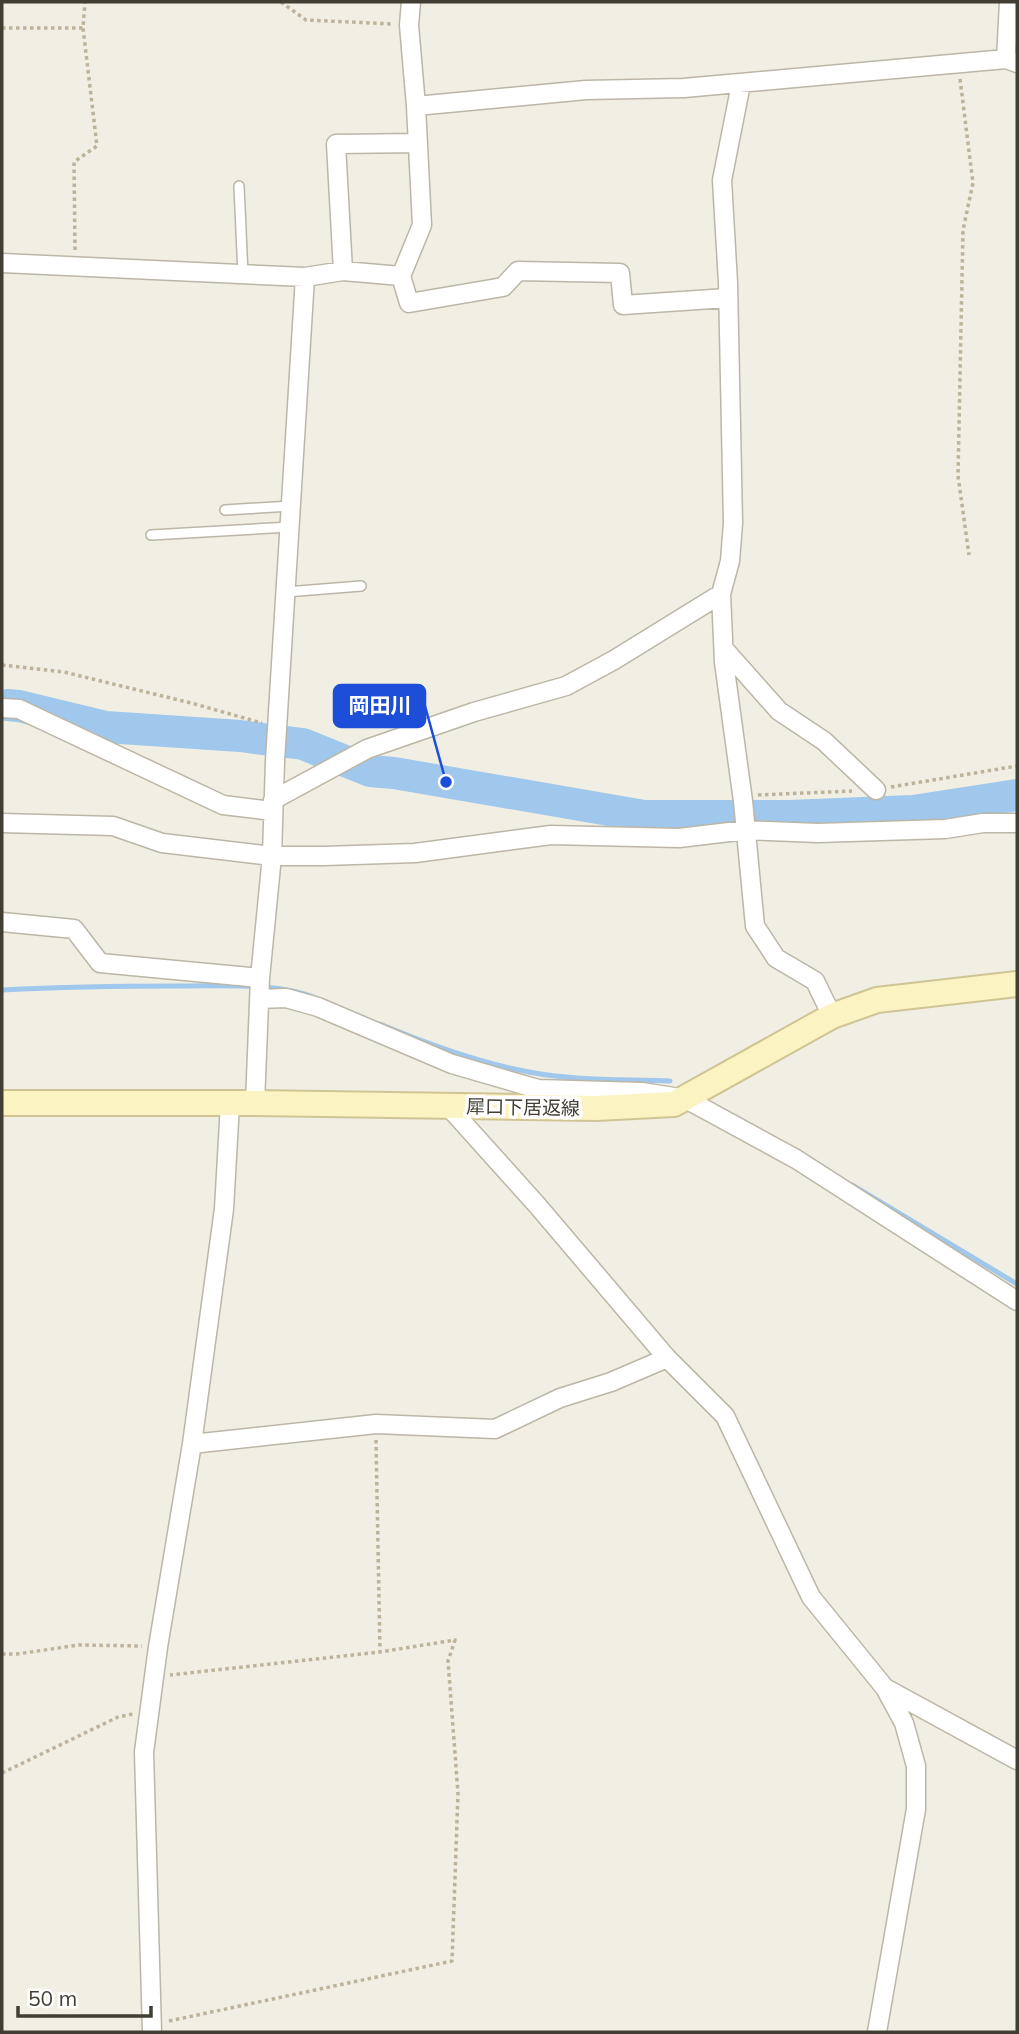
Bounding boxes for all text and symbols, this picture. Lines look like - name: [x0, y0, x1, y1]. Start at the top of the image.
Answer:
- callout: 岡田川: [334, 685, 425, 727]
- text: 岡田川: [349, 692, 412, 718]
- street label: 犀口下居返線: [466, 1094, 580, 1120]
- scale bar: [18, 1974, 150, 2018]
- text: 50 m: [28, 1985, 77, 2011]

